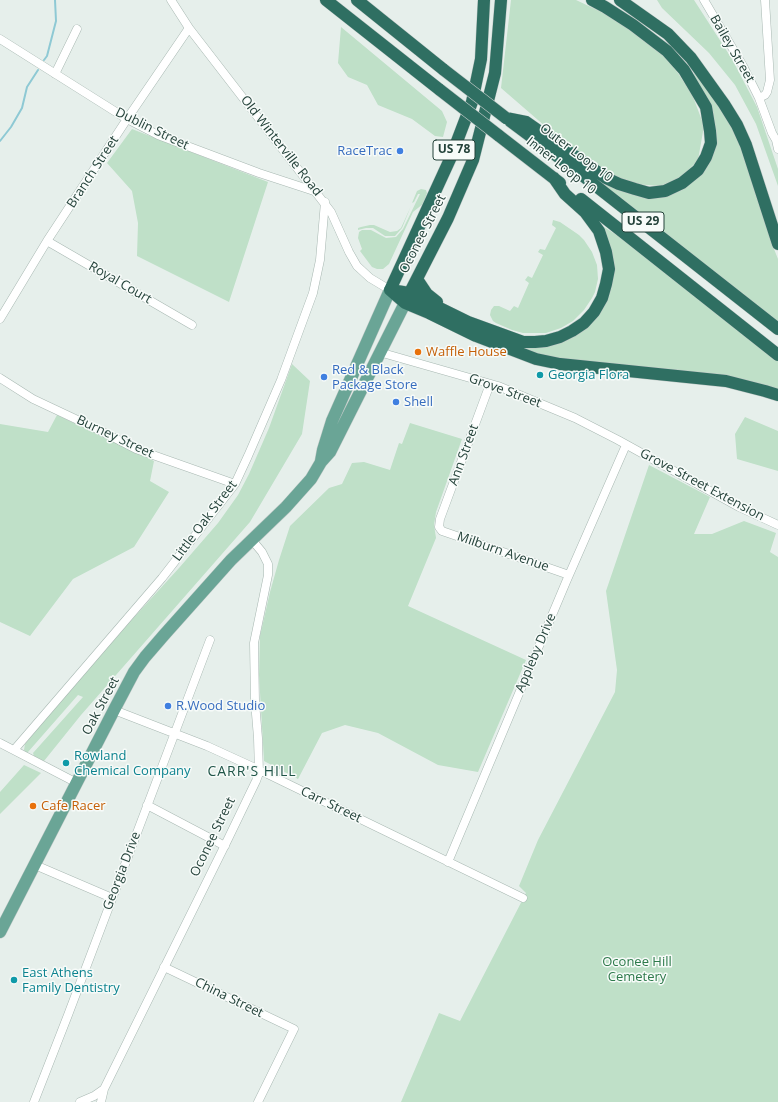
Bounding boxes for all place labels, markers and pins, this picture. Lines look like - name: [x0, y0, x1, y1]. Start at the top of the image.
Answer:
- place label: RaceTrac: [337, 143, 392, 159]
- marker: RaceTrac: [395, 146, 405, 156]
- place label: Waffle House: [426, 344, 507, 360]
- marker: Waffle House: [413, 347, 423, 357]
- place label: Red & Black Package Store: [332, 362, 417, 393]
- place label: Georgia Flora: [548, 367, 629, 383]
- marker: Georgia Flora: [535, 370, 545, 380]
- marker: Red & Black Package Store: [319, 372, 329, 382]
- place label: Shell: [404, 394, 433, 410]
- marker: Shell: [391, 397, 401, 407]
- place label: R.Wood Studio: [176, 698, 265, 714]
- marker: R.Wood Studio: [163, 701, 173, 711]
- place label: Rowland Chemical Company: [74, 748, 191, 779]
- marker: Rowland Chemical Company: [61, 758, 71, 768]
- place label: Cafe Racer: [41, 798, 106, 814]
- marker: Cafe Racer: [28, 801, 38, 811]
- place label: East Athens Family Dentistry: [22, 965, 120, 996]
- marker: East Athens Family Dentistry: [9, 975, 19, 985]

